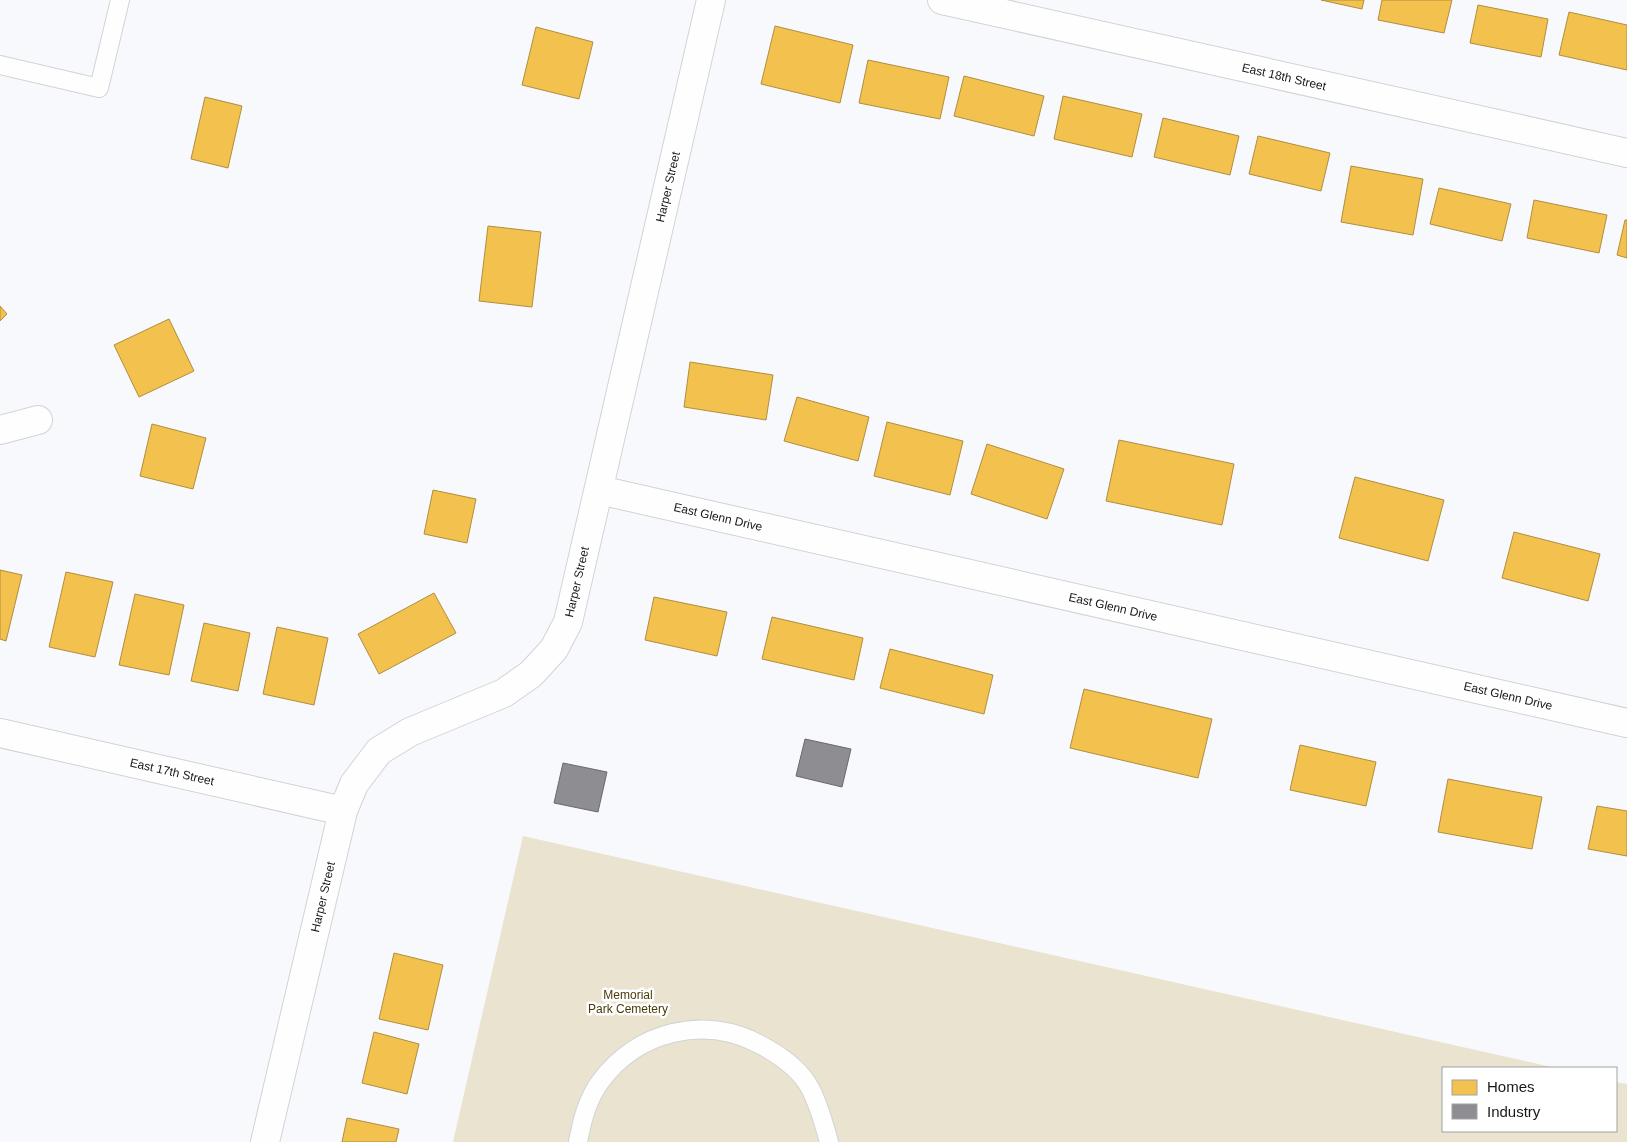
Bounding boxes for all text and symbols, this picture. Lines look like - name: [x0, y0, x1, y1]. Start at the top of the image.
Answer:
- street label: East 18th Street: [1240, 60, 1328, 94]
- street label: Harper Street: [653, 150, 683, 224]
- street label: East Glenn Drive: [672, 500, 764, 534]
- street label: Harper Street: [562, 545, 592, 619]
- street label: East Glenn Drive: [1067, 590, 1159, 624]
- street label: East Glenn Drive: [1462, 679, 1554, 713]
- street label: East 17th Street: [128, 755, 216, 789]
- street label: Harper Street: [308, 860, 338, 934]
- park label: Memorial Park Cemetery: [588, 988, 668, 1016]
- legend: [1442, 1067, 1617, 1132]
- text: Homes: [1487, 1078, 1535, 1095]
- text: Industry: [1487, 1103, 1541, 1120]

